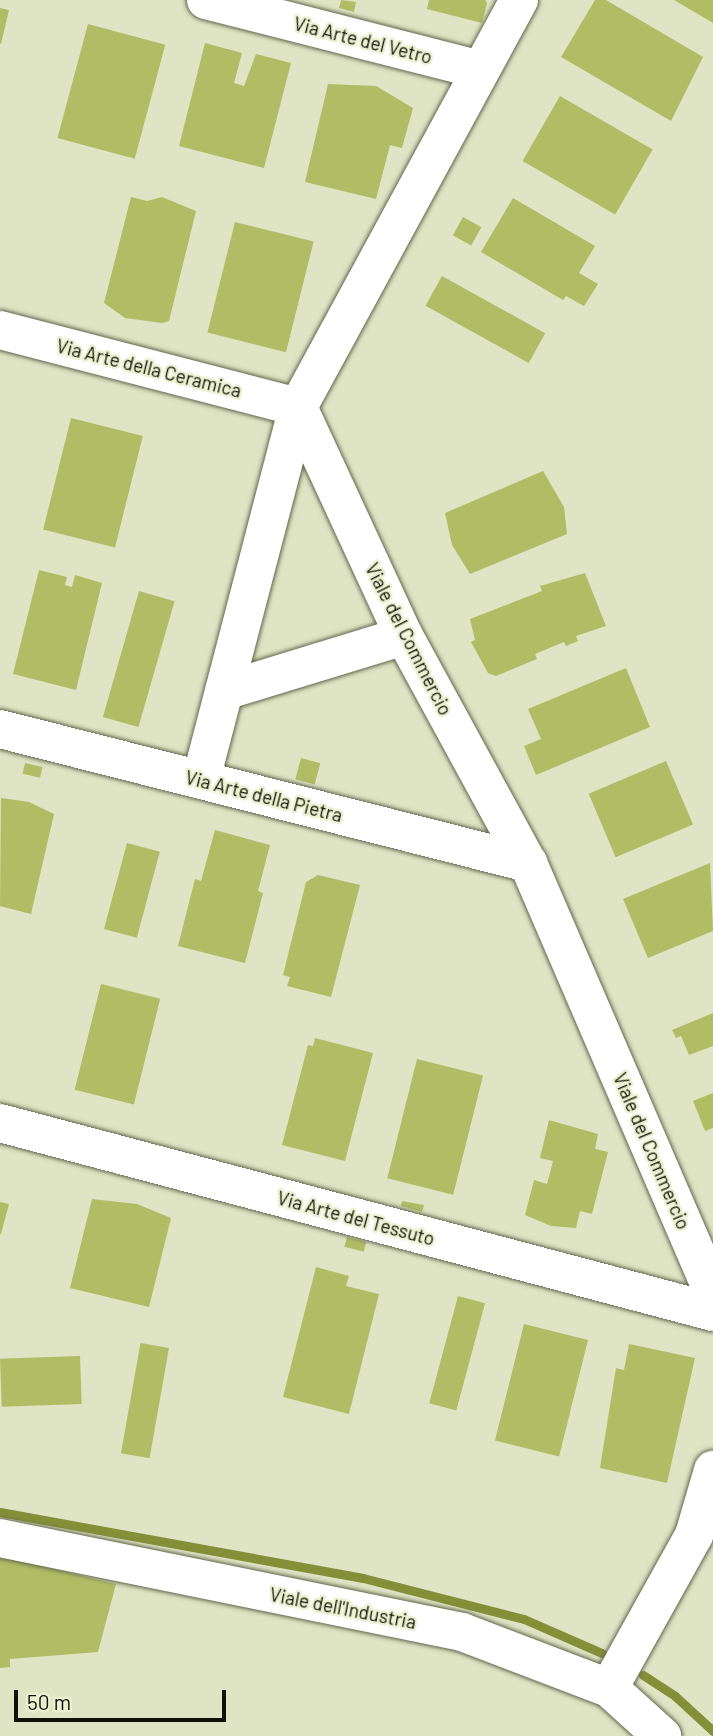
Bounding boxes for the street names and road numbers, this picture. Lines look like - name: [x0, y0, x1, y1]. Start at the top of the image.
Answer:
- street label: Via Arte del Vetro: [291, 12, 435, 68]
- street label: Via Arte della Ceramica: [54, 334, 244, 402]
- street label: Viale del Commercio: [361, 559, 457, 719]
- street label: Via Arte della Pietra: [183, 765, 345, 827]
- street label: Viale del Commercio: [609, 1069, 695, 1233]
- street label: Via Arte del Tessuto: [275, 1186, 437, 1250]
- street label: Viale dell'Industria: [268, 1583, 418, 1633]

